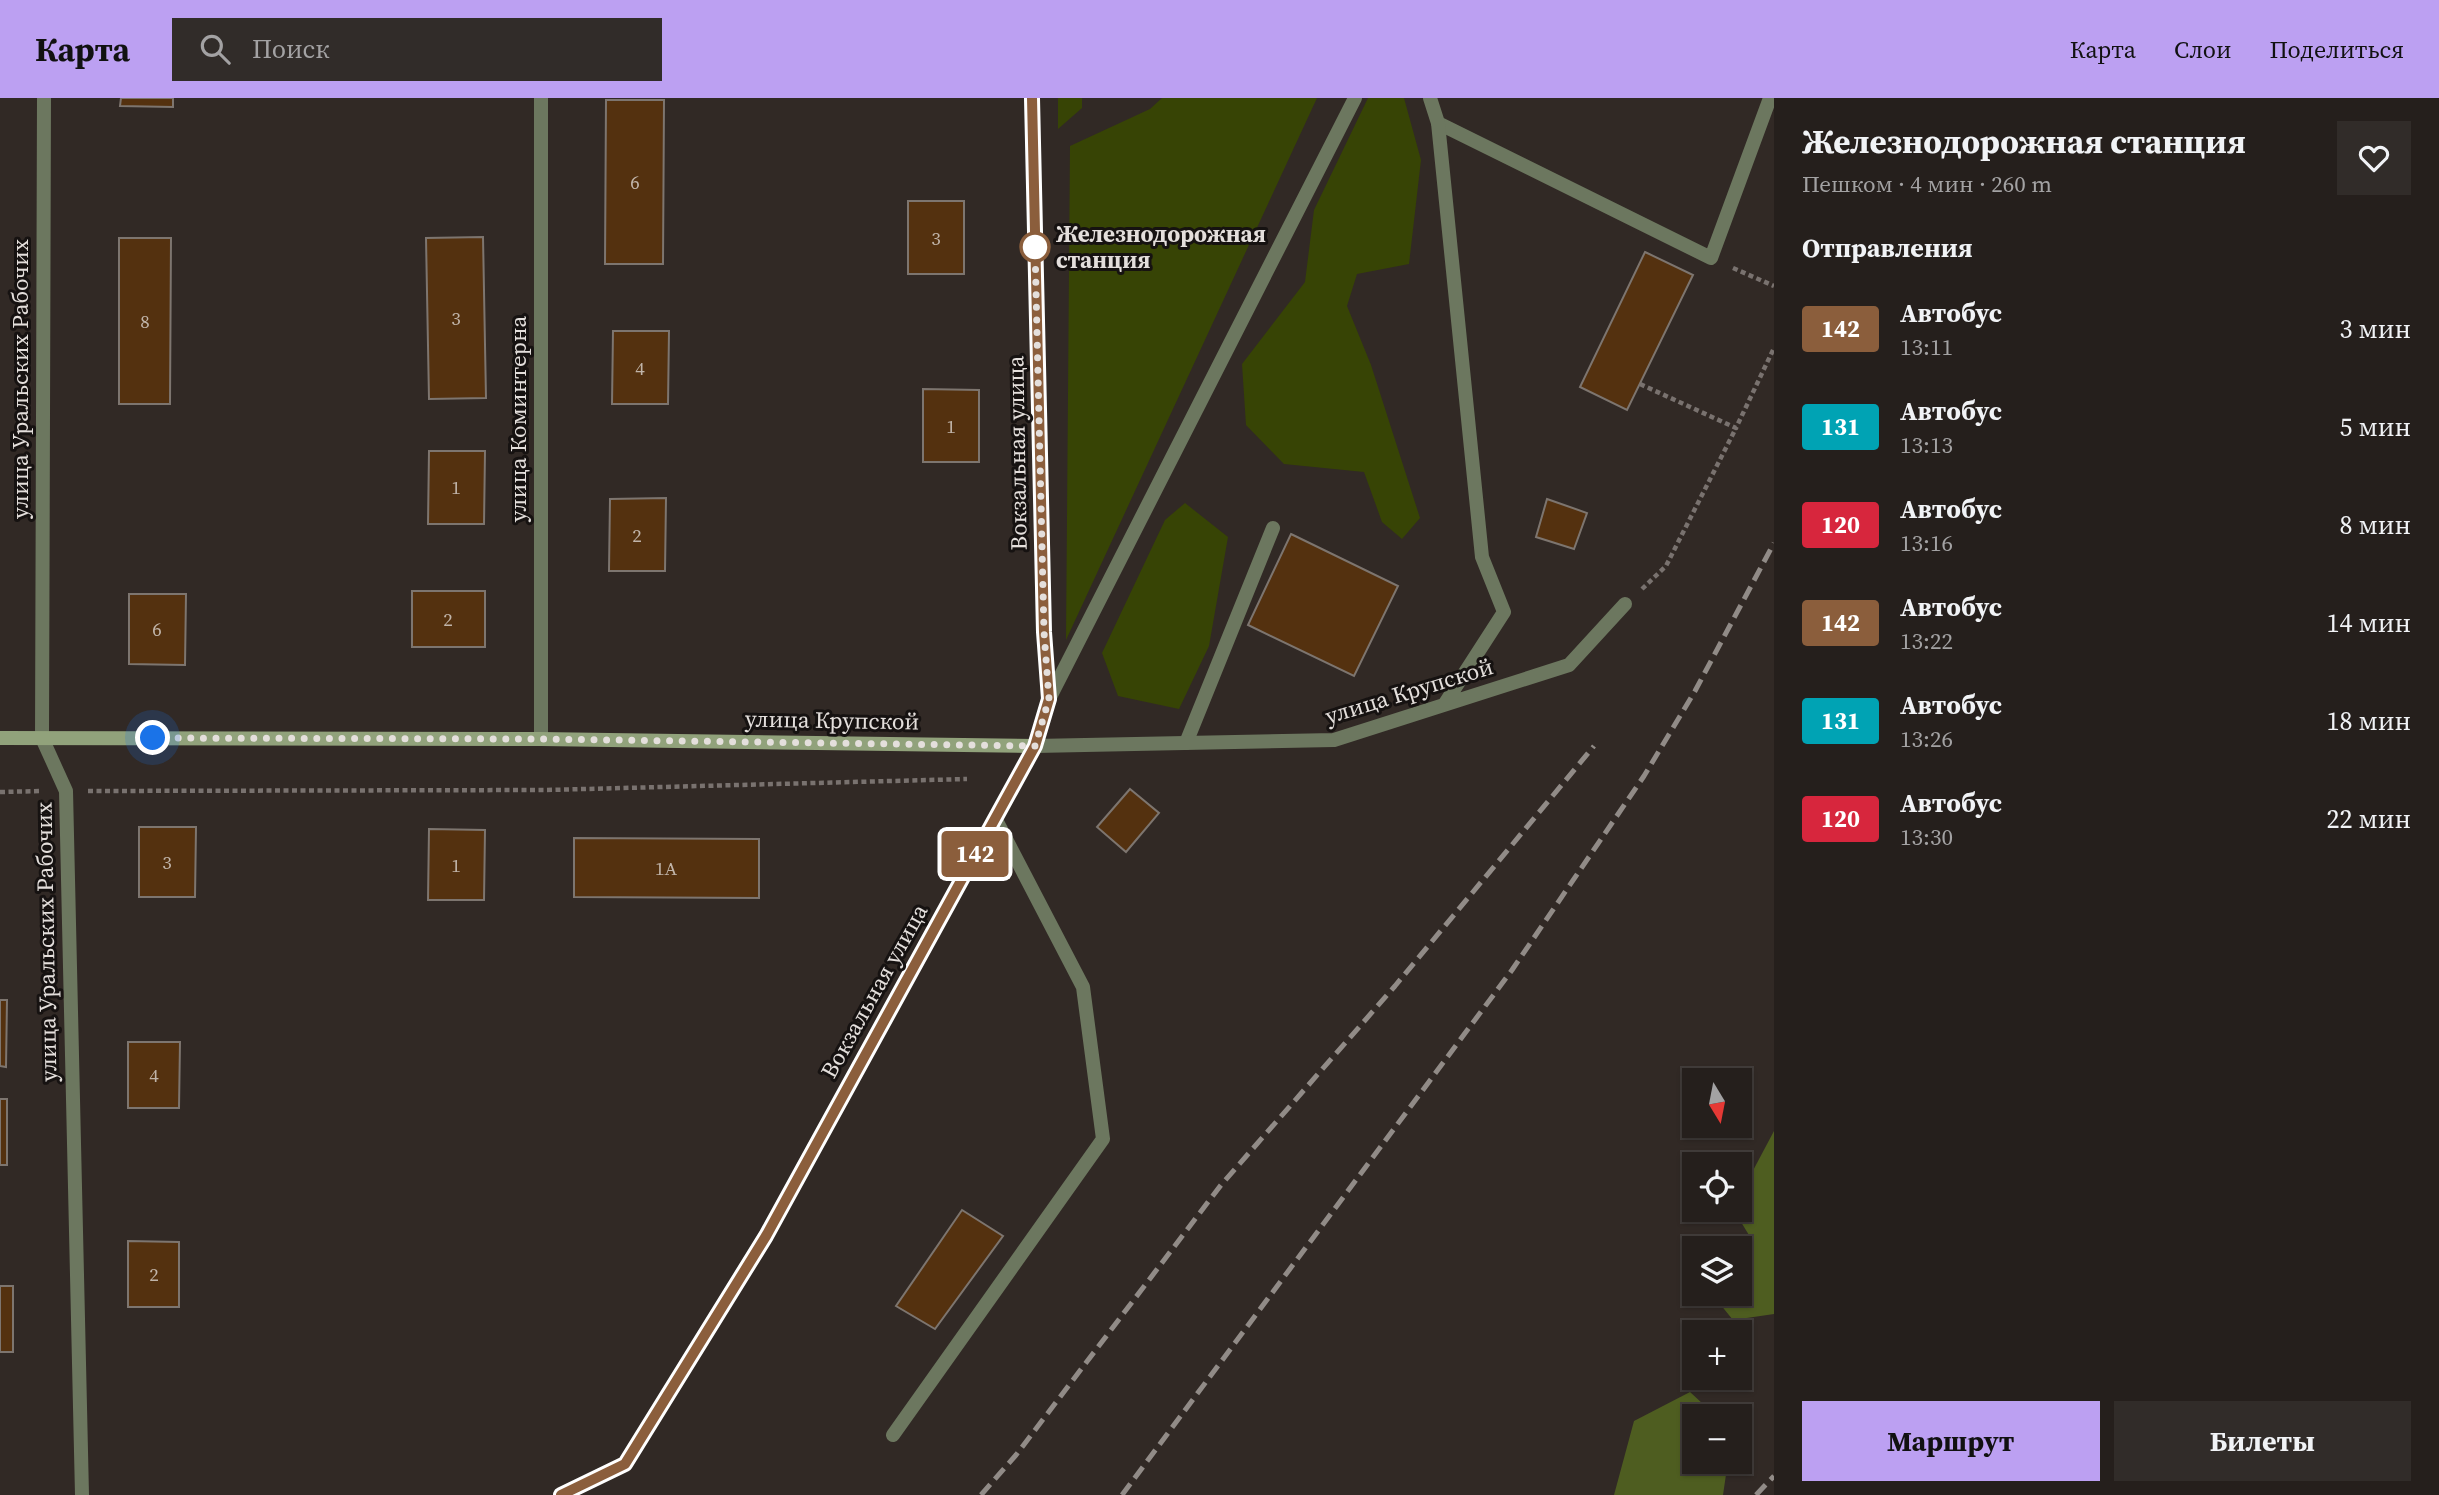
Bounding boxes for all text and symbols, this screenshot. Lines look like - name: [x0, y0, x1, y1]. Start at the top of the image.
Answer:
- search box: [172, 18, 662, 81]
- text: Карта: [35, 27, 130, 72]
- icon: search: [196, 30, 234, 68]
- text: Поиск: [252, 31, 330, 67]
- text: Карта: [2070, 33, 2136, 66]
- text: Слои: [2174, 33, 2231, 66]
- text: Поделиться: [2269, 33, 2404, 66]
- text: Железнодорожная станция: [1802, 119, 2246, 164]
- button: heart: [2337, 121, 2411, 195]
- text: Пешком · 4 мин · 260 m: [1802, 168, 2052, 200]
- house number: 6: [630, 169, 640, 195]
- place label: Железнодорожная станция: [1056, 218, 1266, 276]
- house number: 3: [931, 225, 941, 251]
- text: Отправления: [1802, 230, 1973, 266]
- marker: Железнодорожная станция: [1020, 232, 1050, 262]
- street label: улица Уральских Рабочих: [4, 239, 36, 519]
- text: Автобус: [1900, 295, 2002, 331]
- house number: 3: [451, 305, 461, 331]
- house number: 8: [140, 308, 150, 334]
- text: 3 мин: [2339, 311, 2411, 347]
- text: 142: [1821, 312, 1860, 345]
- street label: улица Коминтерна: [502, 315, 534, 522]
- text: 13:11: [1900, 331, 1953, 363]
- house number: 4: [635, 355, 645, 381]
- street label: Вокзальная улица: [999, 355, 1035, 551]
- text: Автобус: [1900, 393, 2002, 429]
- text: 5 мин: [2339, 409, 2411, 445]
- text: 131: [1821, 410, 1860, 443]
- house number: 1: [946, 413, 956, 439]
- text: 13:13: [1900, 429, 1953, 461]
- house number: 1: [451, 474, 461, 500]
- text: Автобус: [1900, 491, 2002, 527]
- text: 8 мин: [2339, 507, 2411, 543]
- text: 120: [1821, 508, 1860, 541]
- house number: 2: [632, 522, 642, 548]
- text: 13:16: [1900, 527, 1953, 559]
- text: Автобус: [1900, 589, 2002, 625]
- text: 14 мин: [2326, 605, 2411, 641]
- house number: 2: [443, 606, 453, 632]
- text: 142: [1821, 606, 1860, 639]
- house number: 6: [152, 616, 162, 642]
- text: 13:22: [1900, 625, 1953, 657]
- street label: улица Крупской: [1321, 650, 1497, 732]
- text: Автобус: [1900, 687, 2002, 723]
- street label: улица Крупской: [744, 702, 920, 738]
- text: 18 мин: [2326, 703, 2411, 739]
- text: 131: [1821, 704, 1860, 737]
- your location: [135, 720, 170, 755]
- text: 13:26: [1900, 723, 1953, 755]
- text: Автобус: [1900, 785, 2002, 821]
- text: 22 мин: [2326, 801, 2411, 837]
- street label: улица Уральских Рабочих: [28, 802, 64, 1082]
- text: 120: [1821, 802, 1860, 835]
- text: 13:30: [1900, 821, 1953, 853]
- line badge: 142: [935, 831, 1015, 877]
- text: 142: [955, 837, 995, 870]
- house number: 3: [162, 849, 172, 875]
- house number: 1: [451, 852, 461, 878]
- house number: 1А: [655, 855, 677, 881]
- street label: Вокзальная улица: [813, 898, 935, 1084]
- house number: 4: [149, 1062, 159, 1088]
- north arrow: [1682, 1068, 1752, 1138]
- map controls: [1682, 1068, 1752, 1474]
- button: locate: [1682, 1152, 1752, 1222]
- button: layers: [1682, 1236, 1752, 1306]
- house number: 2: [149, 1261, 159, 1287]
- button: +: [1682, 1320, 1752, 1390]
- button: Маршрут: [1802, 1401, 2100, 1481]
- button: Билеты: [2114, 1401, 2411, 1481]
- button: −: [1682, 1404, 1752, 1474]

